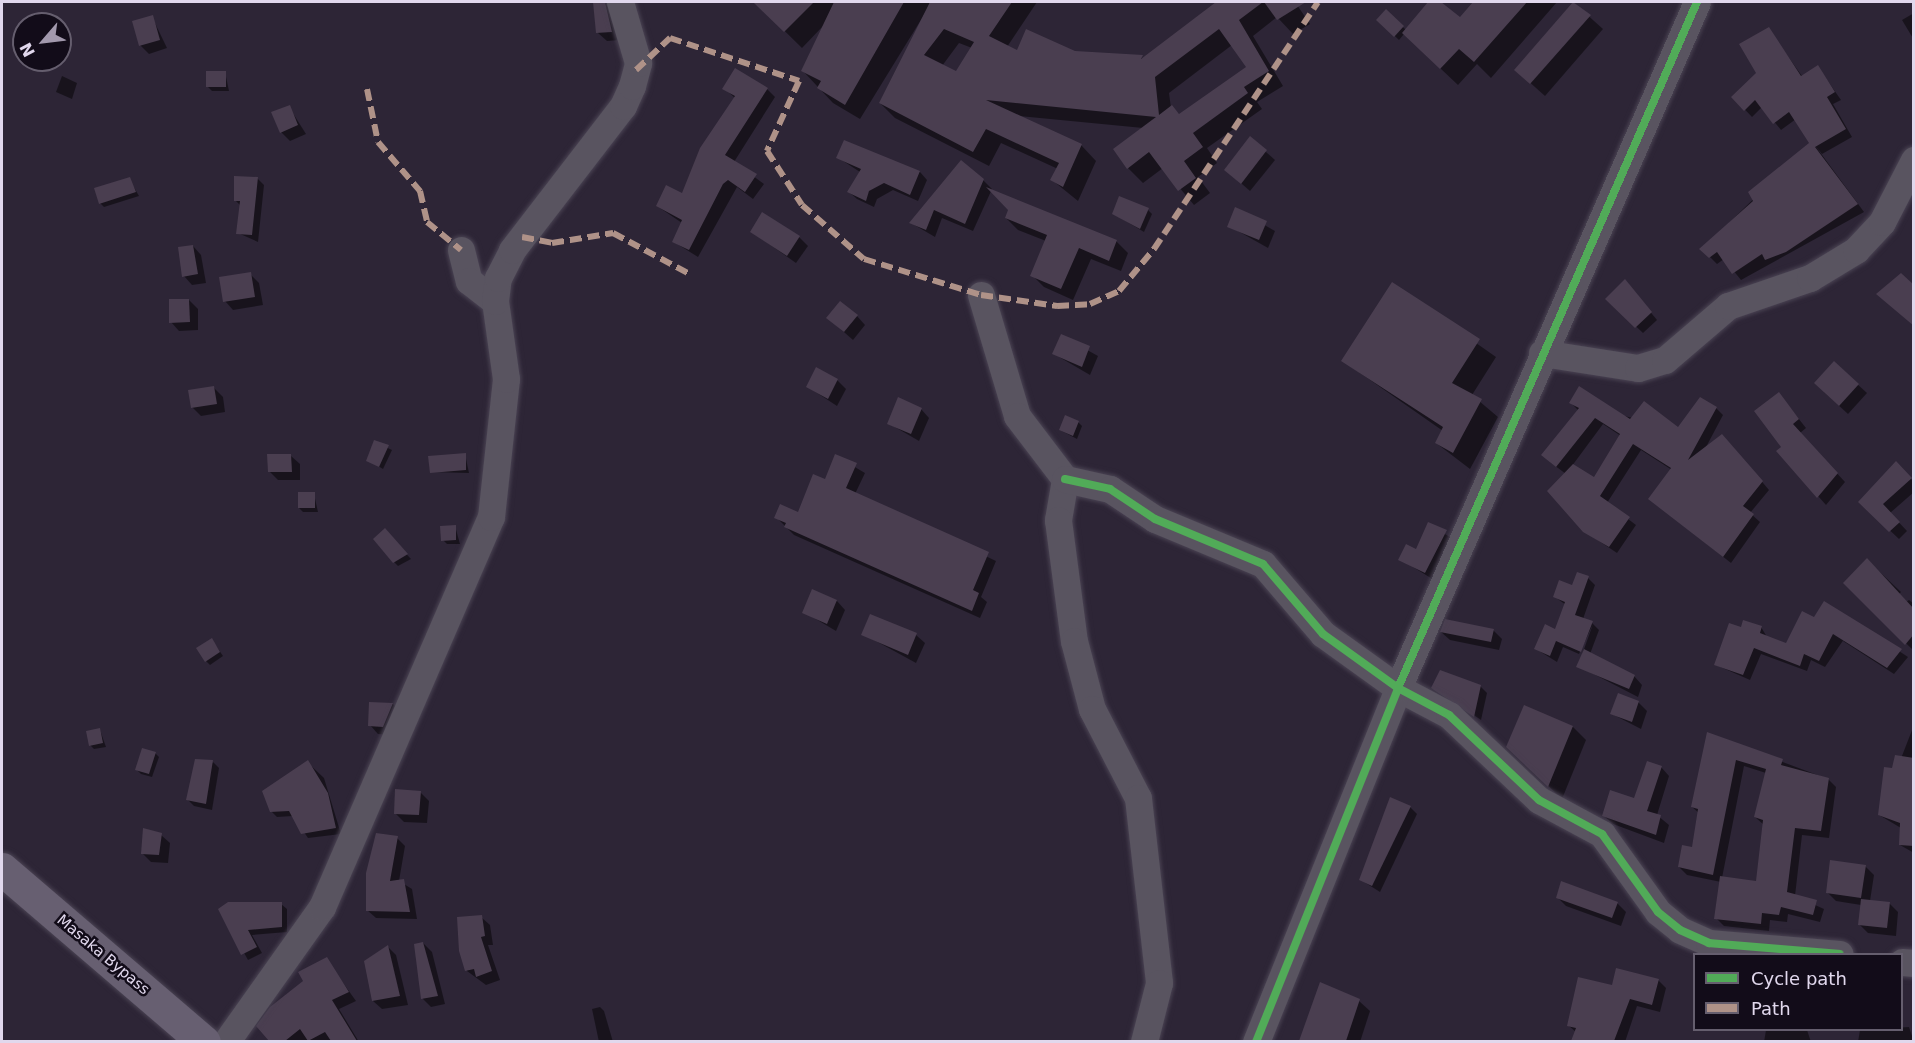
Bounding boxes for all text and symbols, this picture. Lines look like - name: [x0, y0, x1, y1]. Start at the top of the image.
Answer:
- north arrow: [12, 12, 72, 72]
- text: N: [16, 39, 39, 60]
- street label: Masaka Bypass: [53, 911, 153, 999]
- legend: [1693, 953, 1903, 1031]
- text: Cycle path: [1751, 968, 1847, 989]
- text: Path: [1751, 998, 1791, 1019]

